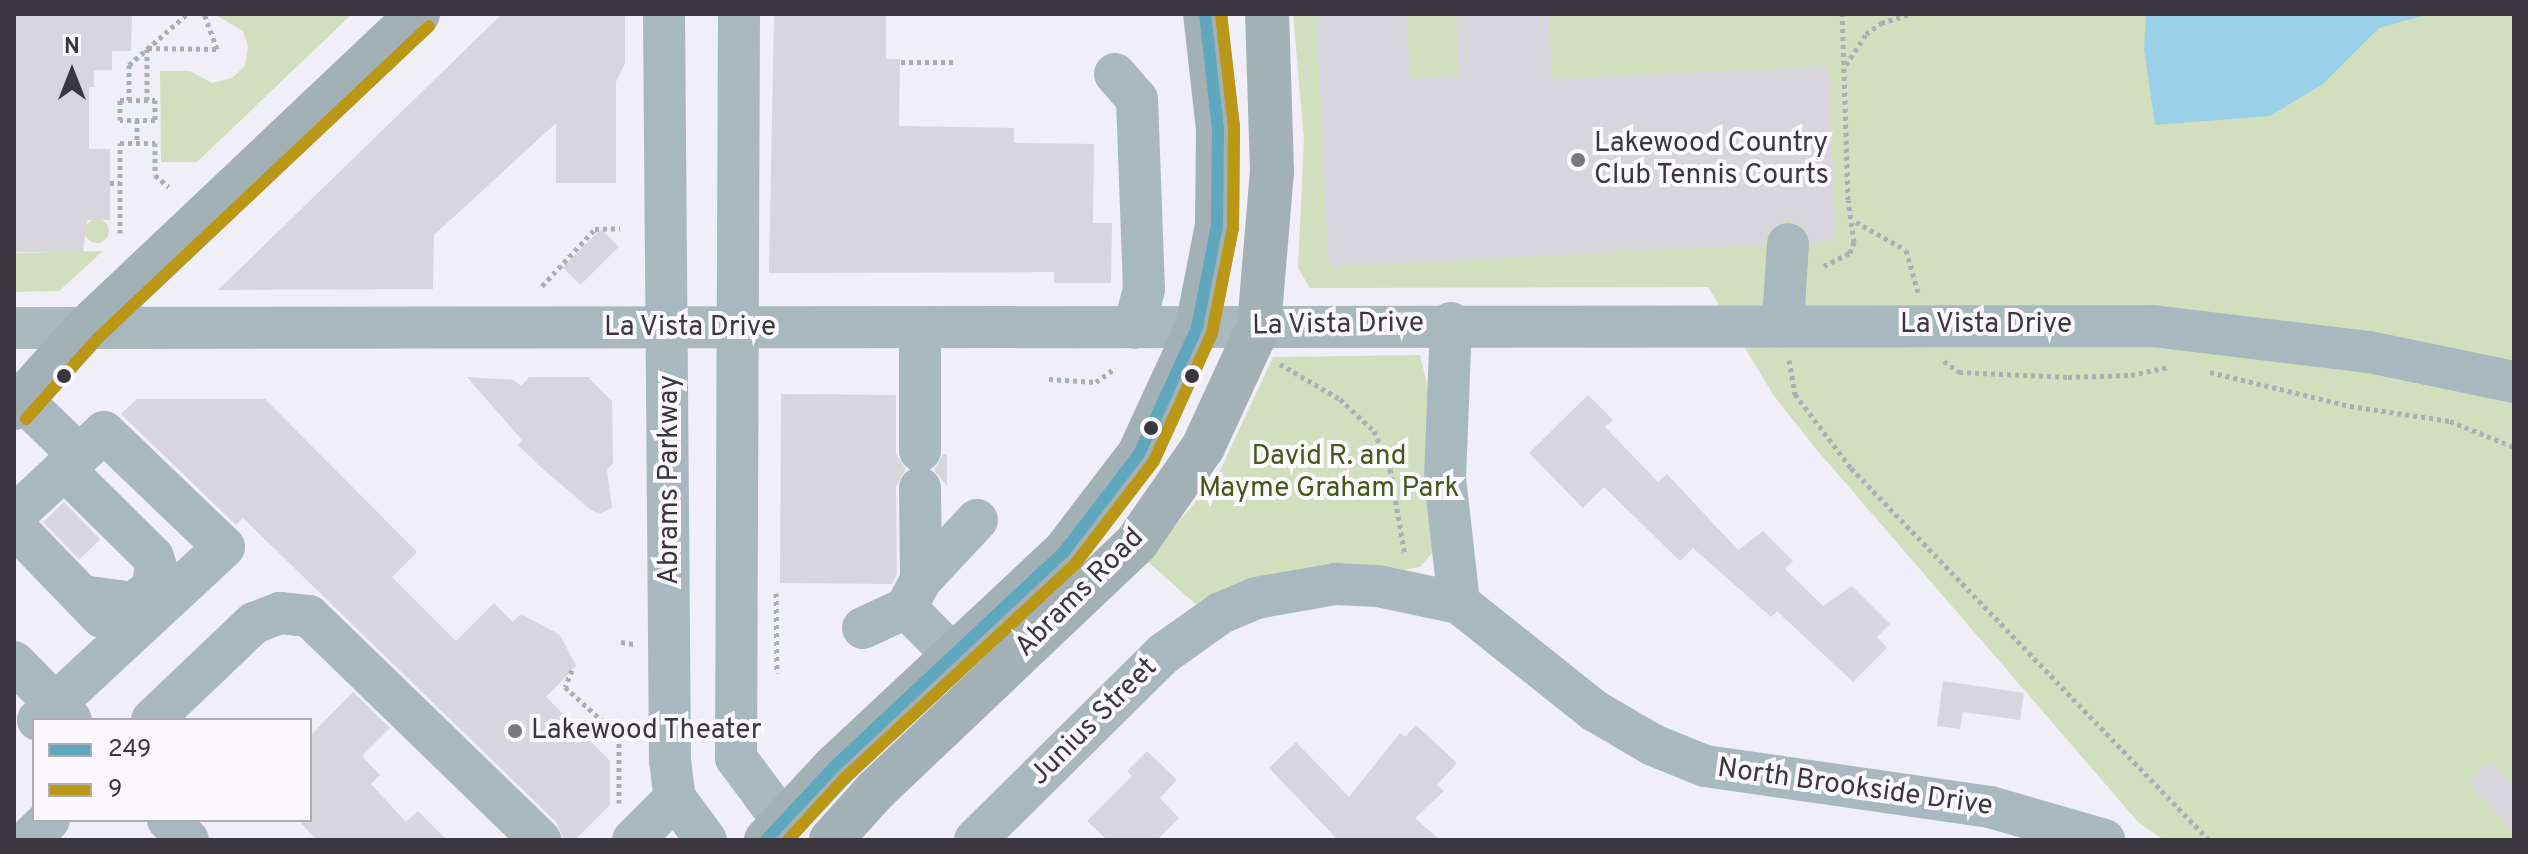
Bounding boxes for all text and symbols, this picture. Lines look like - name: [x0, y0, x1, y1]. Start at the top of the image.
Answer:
- north arrow: [32, 32, 112, 112]
- text: N: [64, 34, 80, 61]
- place label: Lakewood Country Club Tennis Courts: [1594, 127, 1830, 193]
- marker: Lakewood Country Club Tennis Courts: [1569, 151, 1587, 169]
- street label: La Vista Drive: [1251, 307, 1425, 343]
- street label: La Vista Drive: [1899, 308, 2073, 342]
- street label: La Vista Drive: [603, 311, 777, 345]
- unlabelled marker: [56, 368, 72, 384]
- unlabelled marker: [1184, 368, 1200, 384]
- street label: Abrams Parkway: [653, 375, 687, 585]
- unlabelled marker: [1143, 420, 1159, 436]
- park label: David R. and Mayme Graham Park: [1199, 440, 1459, 506]
- street label: Abrams Road: [1009, 522, 1151, 664]
- street label: Junius Street: [1023, 651, 1165, 793]
- place label: Lakewood Theater: [531, 714, 763, 748]
- legend: [32, 718, 312, 822]
- marker: Lakewood Theater: [506, 722, 524, 740]
- text: 249: [108, 735, 151, 765]
- street label: North Brookside Drive: [1715, 752, 1995, 824]
- text: 9: [108, 775, 122, 805]

